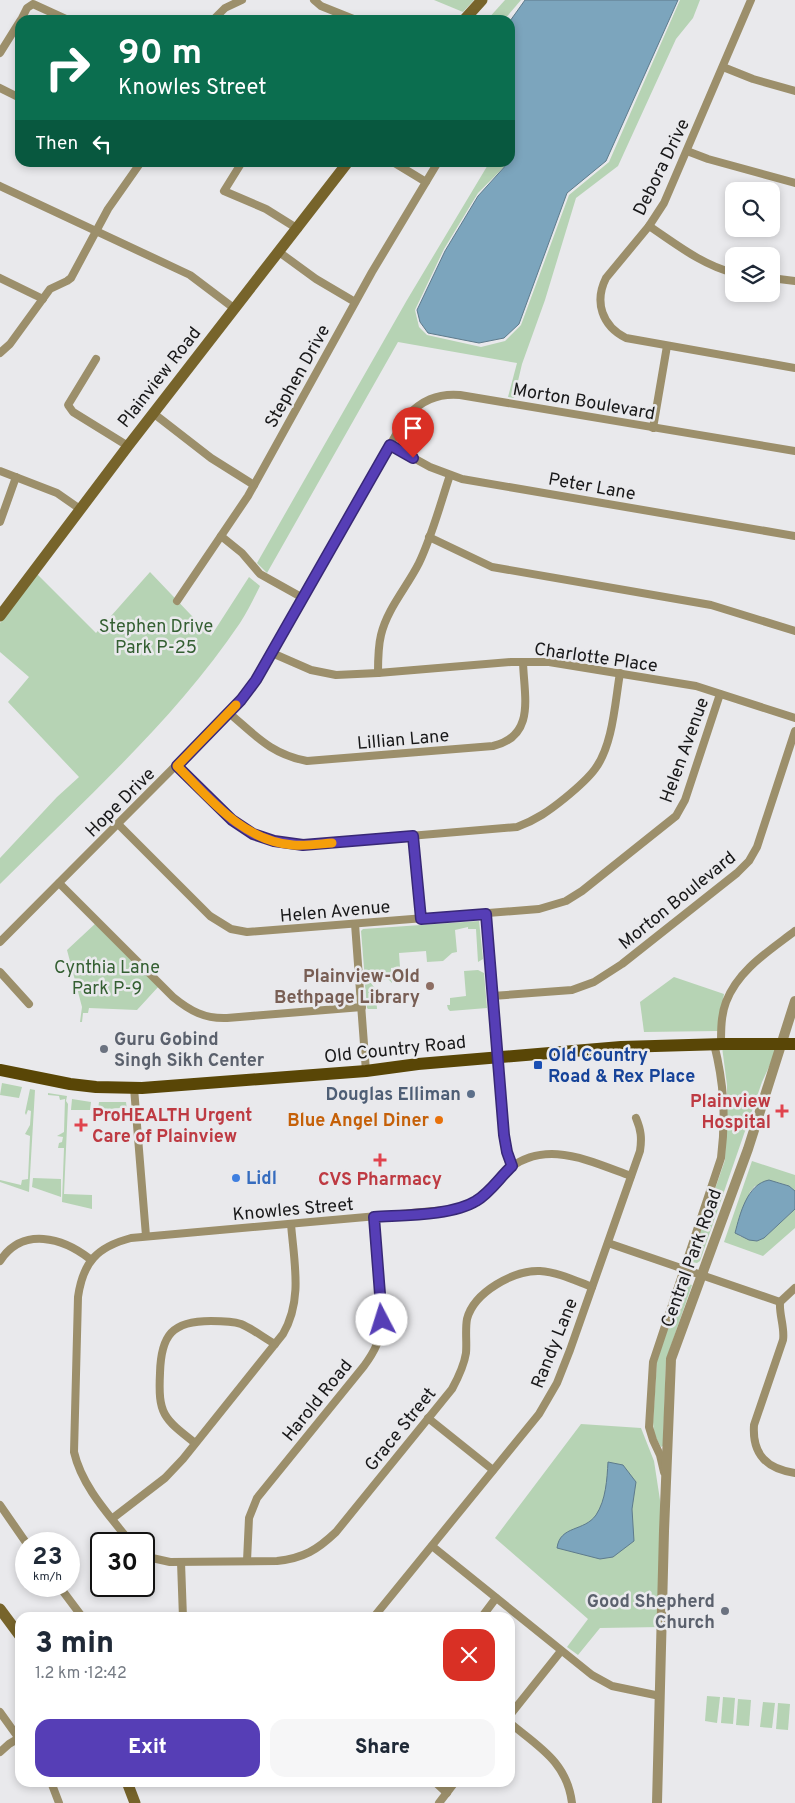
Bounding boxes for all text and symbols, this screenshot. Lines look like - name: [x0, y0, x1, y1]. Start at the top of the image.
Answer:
- text: 90 m: [118, 32, 202, 76]
- icon: right: [35, 35, 100, 100]
- text: Knowles Street: [118, 75, 266, 102]
- street label: Debora Drive: [629, 115, 696, 220]
- icon: left: [88, 130, 116, 158]
- text: Then: [35, 132, 78, 156]
- map controls: [725, 182, 780, 302]
- button: search: [725, 182, 780, 237]
- button: layers: [725, 247, 780, 302]
- street label: Stephen Drive: [260, 321, 336, 432]
- street label: Plainview Road: [113, 323, 207, 433]
- street label: Morton Boulevard: [511, 379, 657, 426]
- pin: [392, 407, 434, 458]
- icon: arrive: [399, 414, 427, 442]
- street label: Peter Lane: [546, 468, 637, 506]
- park label: Stephen Drive Park P-25: [99, 616, 213, 660]
- street label: Charlotte Place: [532, 638, 659, 679]
- street label: Helen Avenue: [656, 695, 715, 806]
- street label: Lillian Lane: [356, 725, 450, 756]
- street label: Hope Drive: [81, 763, 161, 843]
- street label: Morton Boulevard: [615, 847, 741, 955]
- street label: Helen Avenue: [279, 896, 391, 929]
- park label: Cynthia Lane Park P-9: [54, 957, 160, 1001]
- place label: Plainview-Old Bethpage Library: [274, 966, 420, 1010]
- marker: Plainview-Old Bethpage Library: [424, 980, 436, 992]
- place label: Guru Gobind Singh Sikh Center: [114, 1029, 265, 1073]
- street label: Old Country Road: [323, 1032, 467, 1069]
- marker: Guru Gobind Singh Sikh Center: [98, 1043, 110, 1055]
- place label: Old Country Road & Rex Place: [548, 1045, 695, 1089]
- marker: Old Country Road & Rex Place: [532, 1059, 544, 1071]
- place label: Douglas Elliman: [325, 1084, 461, 1107]
- marker: Douglas Elliman: [465, 1088, 477, 1100]
- place label: Plainview Hospital: [690, 1091, 771, 1135]
- marker: Plainview Hospital: [775, 1104, 789, 1118]
- place label: ProHEALTH Urgent Care of Plainview: [92, 1105, 252, 1149]
- place label: Blue Angel Diner: [287, 1110, 429, 1133]
- marker: Blue Angel Diner: [433, 1114, 445, 1126]
- marker: ProHEALTH Urgent Care of Plainview: [74, 1118, 88, 1132]
- marker: CVS Pharmacy: [374, 1154, 386, 1166]
- place label: Lidl: [246, 1168, 277, 1191]
- place label: CVS Pharmacy: [318, 1169, 442, 1192]
- marker: Lidl: [230, 1172, 242, 1184]
- street label: Central Park Road: [657, 1186, 728, 1331]
- street label: Knowles Street: [232, 1194, 355, 1227]
- position arrow: [355, 1293, 407, 1345]
- street label: Randy Lane: [527, 1295, 584, 1392]
- street label: Harold Road: [278, 1355, 358, 1447]
- street label: Grace Street: [360, 1383, 442, 1477]
- speed limit sign: 30: [90, 1532, 155, 1597]
- text: 23: [32, 1542, 63, 1574]
- text: km/h: [33, 1569, 62, 1585]
- place label: Good Shepherd Church: [587, 1591, 715, 1635]
- marker: Good Shepherd Church: [719, 1605, 731, 1617]
- text: 3 min: [35, 1626, 114, 1663]
- button: close: [443, 1629, 495, 1681]
- text: 1.2 km · 12:42: [35, 1664, 127, 1684]
- button: Exit: [35, 1719, 260, 1777]
- button: Share: [270, 1719, 495, 1777]

